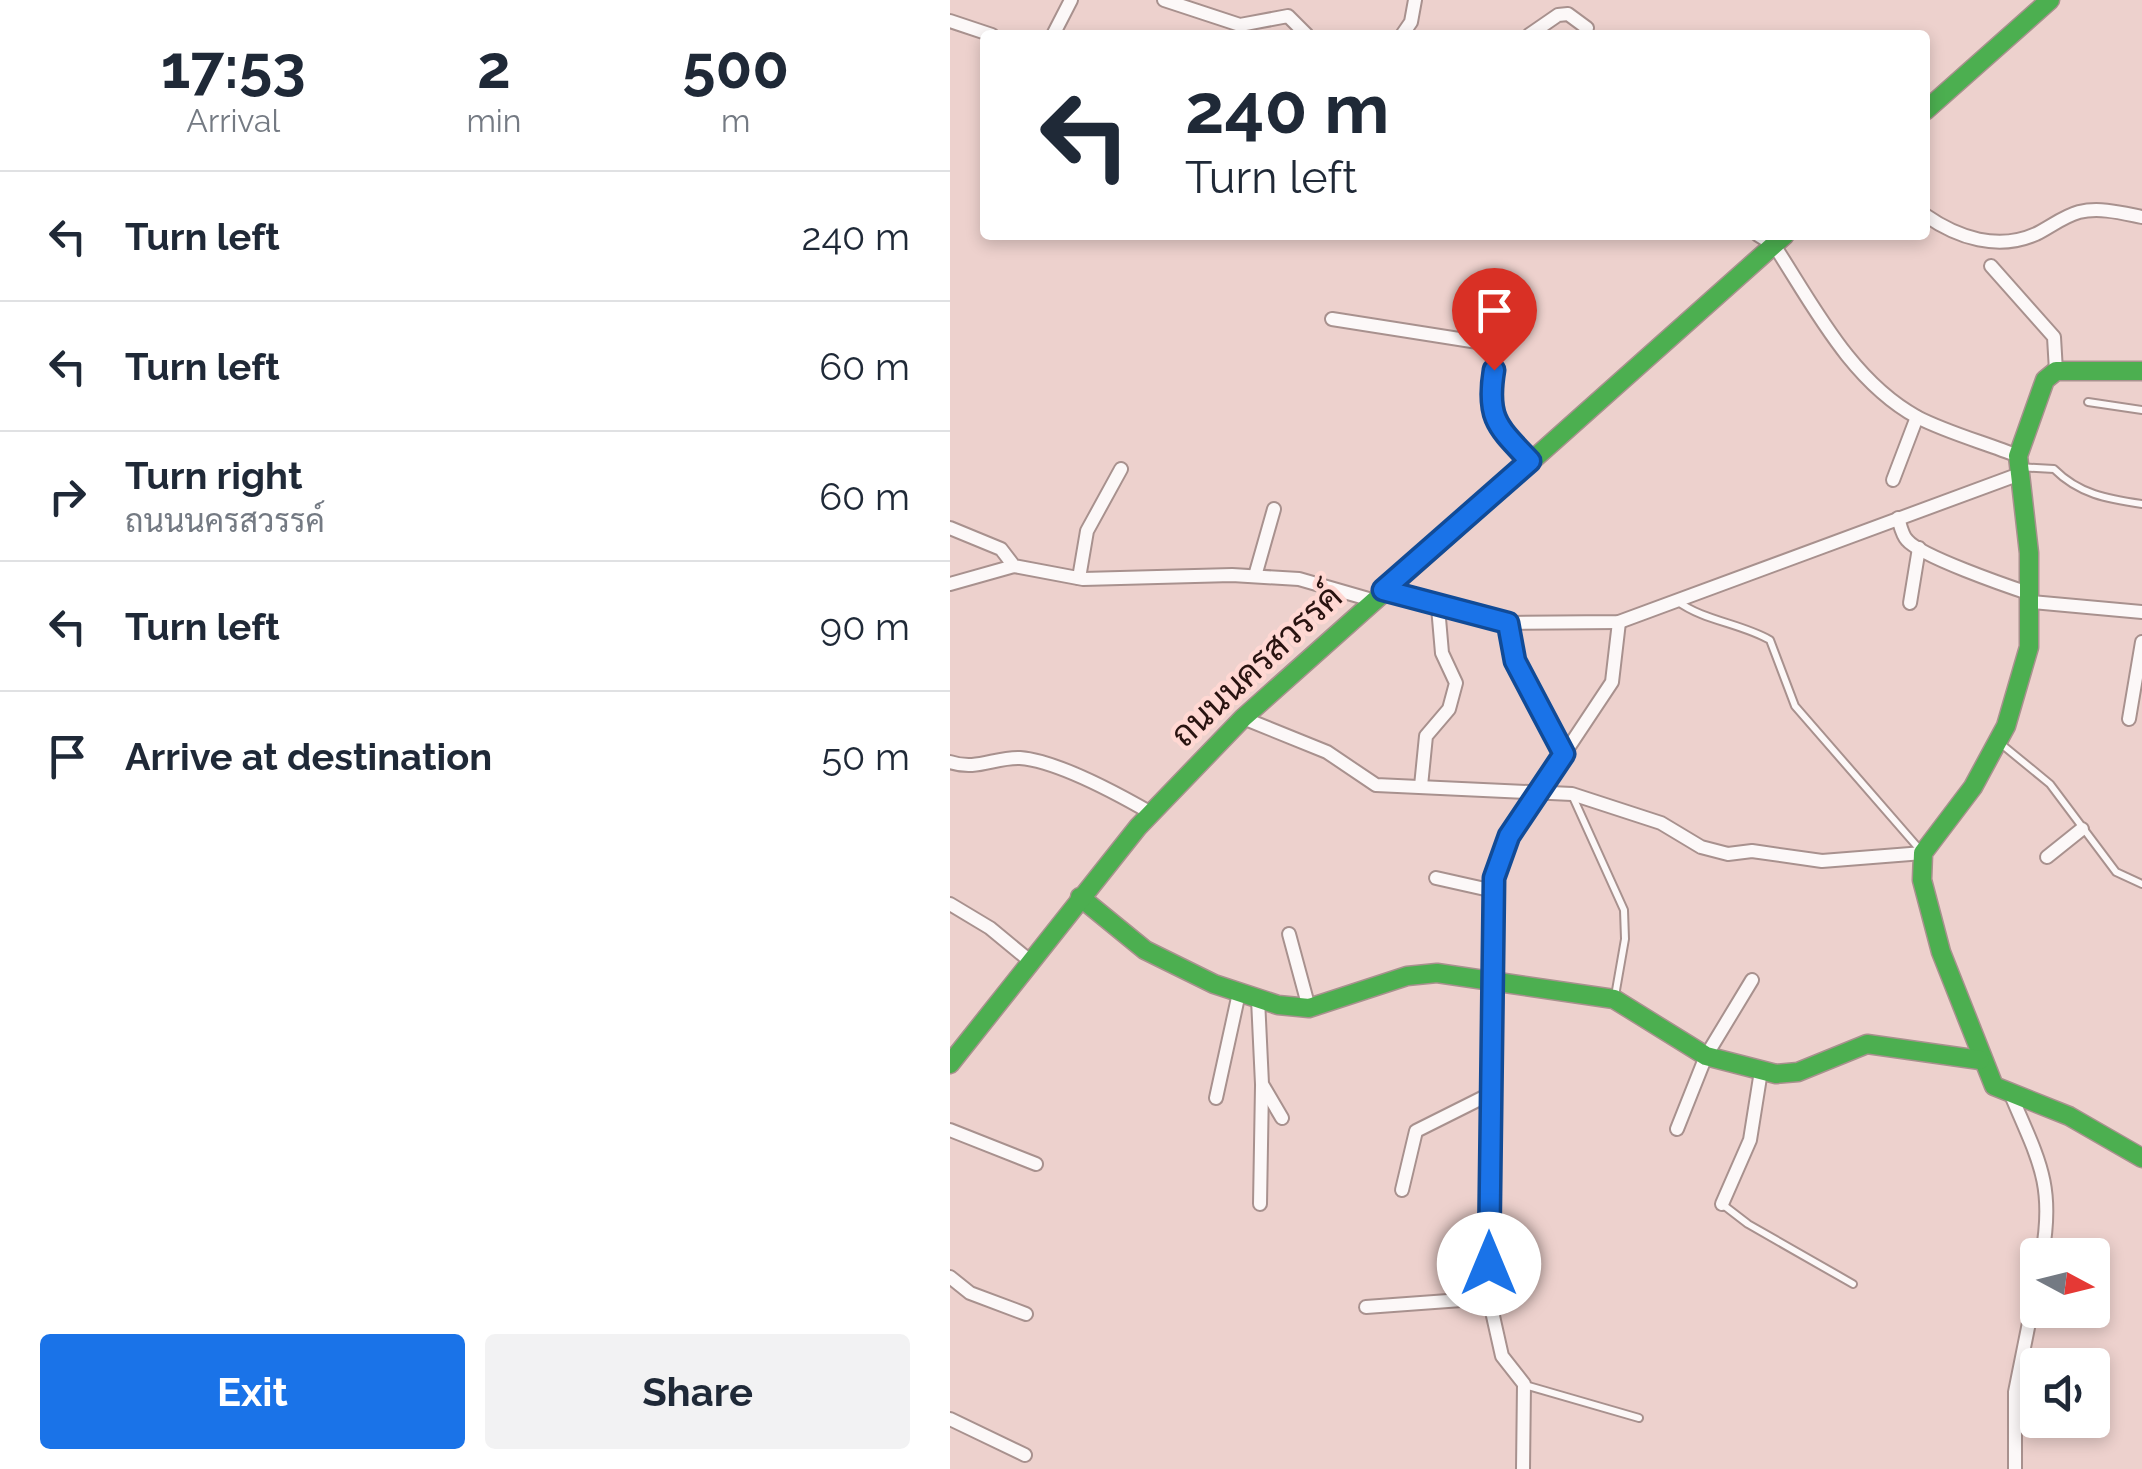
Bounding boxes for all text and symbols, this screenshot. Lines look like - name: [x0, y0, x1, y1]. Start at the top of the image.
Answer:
- text: 17:53: [161, 32, 306, 102]
- text: 2: [477, 32, 511, 102]
- text: 500: [682, 32, 789, 102]
- text: 240 m: [1185, 67, 1389, 149]
- icon: left: [1020, 70, 1150, 200]
- text: Arrival: [186, 102, 280, 139]
- text: min: [466, 102, 521, 139]
- text: m: [721, 102, 750, 139]
- text: Turn left: [1185, 151, 1357, 204]
- icon: left: [40, 209, 95, 264]
- text: Turn left: [125, 214, 280, 259]
- text: 240 m: [802, 214, 910, 259]
- pin: [1452, 268, 1537, 371]
- icon: arrive: [1467, 283, 1522, 338]
- icon: left: [40, 339, 95, 394]
- text: Turn left: [125, 344, 280, 389]
- text: 60 m: [819, 344, 910, 389]
- text: Turn right: [125, 453, 302, 498]
- icon: right: [40, 469, 95, 524]
- text: 60 m: [819, 474, 910, 519]
- text: ถนนนครสวรรค์: [125, 502, 325, 539]
- street label: ถนนนครสวรรค์: [1161, 574, 1350, 754]
- icon: left: [40, 599, 95, 654]
- text: Turn left: [125, 604, 280, 649]
- text: 90 m: [820, 604, 910, 649]
- icon: arrive: [40, 729, 95, 784]
- text: Arrive at destination: [125, 734, 492, 779]
- text: 50 m: [821, 734, 910, 779]
- position arrow: [1437, 1212, 1541, 1316]
- north arrow: [2020, 1238, 2110, 1328]
- map controls: [2020, 1238, 2110, 1438]
- button: Exit: [40, 1334, 465, 1449]
- button: Share: [485, 1334, 910, 1449]
- button: sound: [2020, 1348, 2110, 1438]

